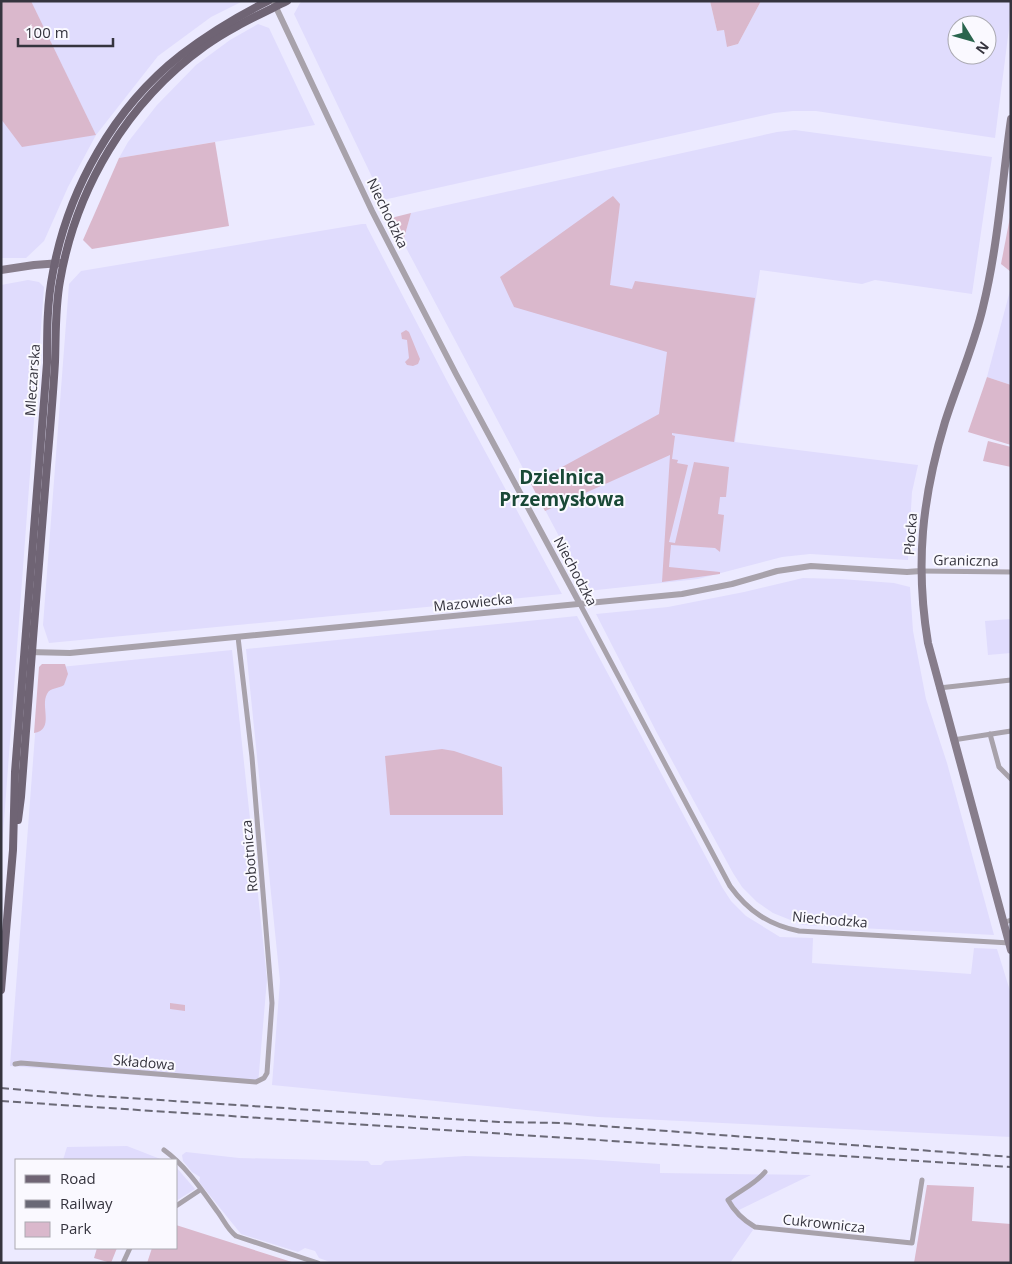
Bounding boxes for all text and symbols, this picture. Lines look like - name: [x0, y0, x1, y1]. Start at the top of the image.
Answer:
- scale bar: [18, 15, 112, 47]
- north arrow: [947, 15, 997, 65]
- text: 100 m: [25, 22, 69, 42]
- text: N: [972, 38, 994, 58]
- street label: Niechodzka: [363, 175, 413, 251]
- street label: Mleczarska: [20, 343, 44, 417]
- district label: Dzielnica Przemysłowa: [499, 464, 625, 512]
- street label: Płocka: [899, 512, 921, 556]
- street label: Niechodzka: [550, 533, 602, 609]
- street label: Graniczna: [933, 550, 999, 570]
- street label: Mazowiecka: [432, 588, 514, 616]
- street label: Robotnicza: [236, 819, 262, 893]
- street label: Niechodzka: [791, 906, 869, 932]
- street label: Składowa: [112, 1050, 176, 1074]
- legend: [15, 1159, 178, 1249]
- text: Road: [60, 1168, 96, 1188]
- text: Railway: [60, 1193, 113, 1213]
- street label: Cukrownicza: [782, 1209, 866, 1237]
- text: Park: [60, 1218, 91, 1238]

